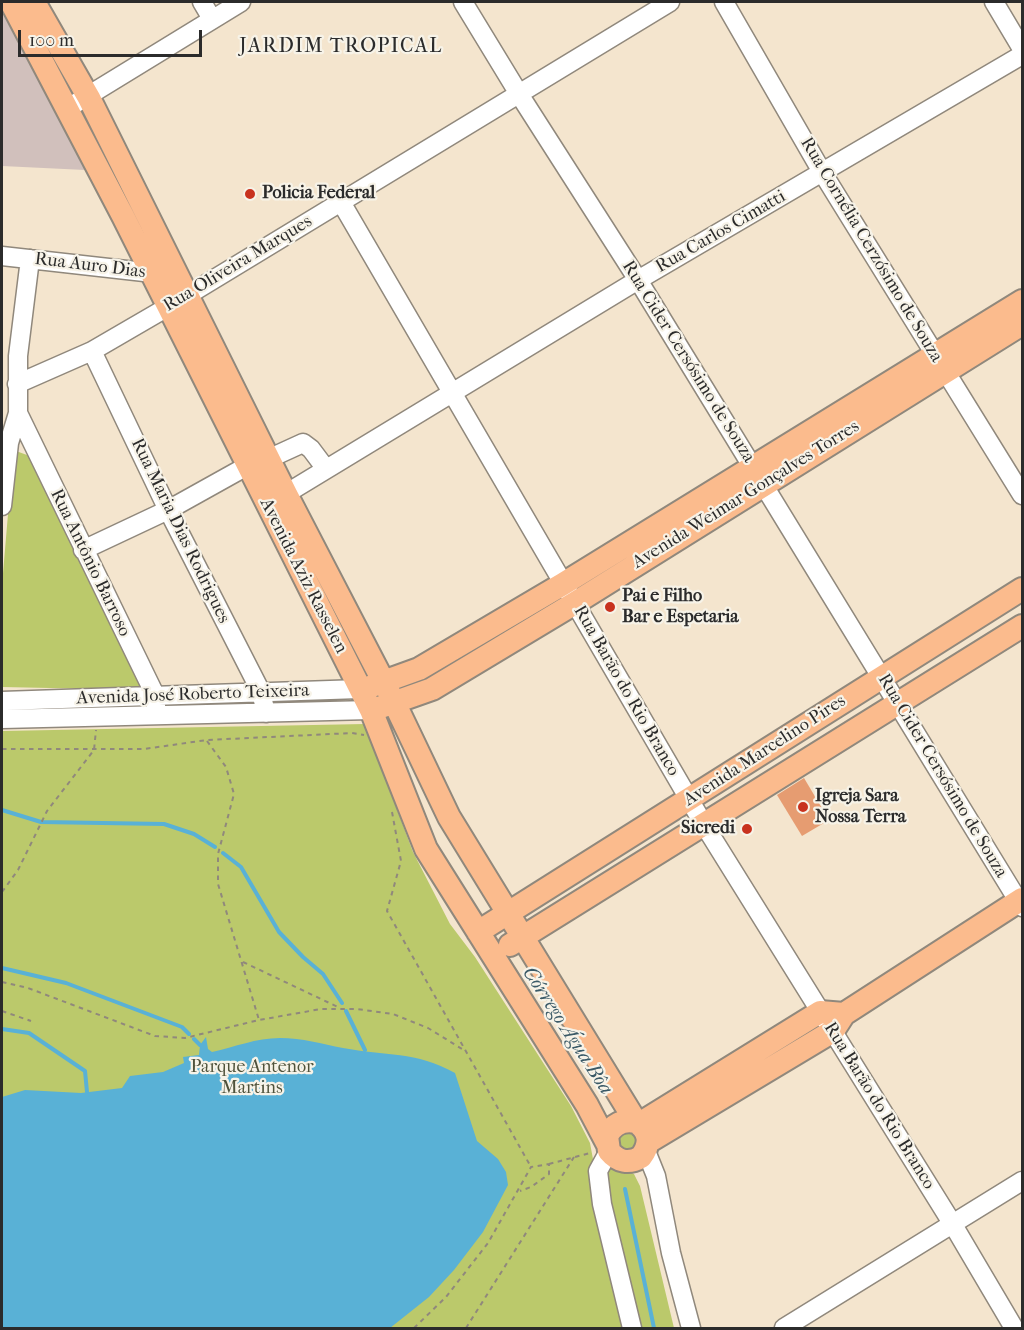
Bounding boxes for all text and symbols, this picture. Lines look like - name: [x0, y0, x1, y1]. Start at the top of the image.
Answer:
- scale bar: [21, 18, 206, 56]
- text: 100 m: [29, 30, 74, 51]
- district label: JARDIM TROPICAL: [239, 35, 443, 59]
- street label: Rua Cornélia Cerzósimo de Souza: [795, 134, 947, 366]
- place label: Policia Federal: [262, 183, 375, 205]
- street label: Rua Carlos Cimatti: [652, 186, 790, 278]
- marker: Policia Federal: [243, 187, 257, 201]
- street label: Rua Oliveira Marques: [160, 211, 316, 317]
- street label: Rua Auro Dias: [33, 248, 147, 284]
- street label: Rua Cider Cersósimo de Souza: [617, 257, 759, 467]
- street label: Avenida Weimar Gonçalves Torres: [629, 416, 863, 574]
- street label: Rua Maria Dias Rodrigues: [126, 435, 234, 627]
- street label: Rua Antônio Barroso: [45, 486, 135, 640]
- street label: Avenida Aziz Rasselen: [255, 495, 351, 657]
- place label: Pai e Filho Bar e Espetaria: [622, 586, 739, 628]
- marker: Pai e Filho Bar e Espetaria: [603, 600, 617, 614]
- street label: Rua Barão do Rio Branco: [568, 602, 684, 780]
- street label: Rua Cider Cersósimo de Souza: [872, 670, 1012, 882]
- street label: Avenida José Roberto Teixeira: [76, 680, 310, 710]
- street label: Avenida Marcelino Pires: [680, 691, 850, 811]
- place label: Igreja Sara Nossa Terra: [815, 786, 906, 828]
- marker: Igreja Sara Nossa Terra: [796, 800, 810, 814]
- place label: Sicredi: [681, 818, 735, 840]
- marker: Sicredi: [740, 822, 754, 836]
- water label: Córrego Água Bôa: [517, 962, 617, 1100]
- street label: Rua Barão do Rio Branco: [819, 1018, 939, 1194]
- park label: Parque Antenor Martins: [190, 1057, 314, 1100]

